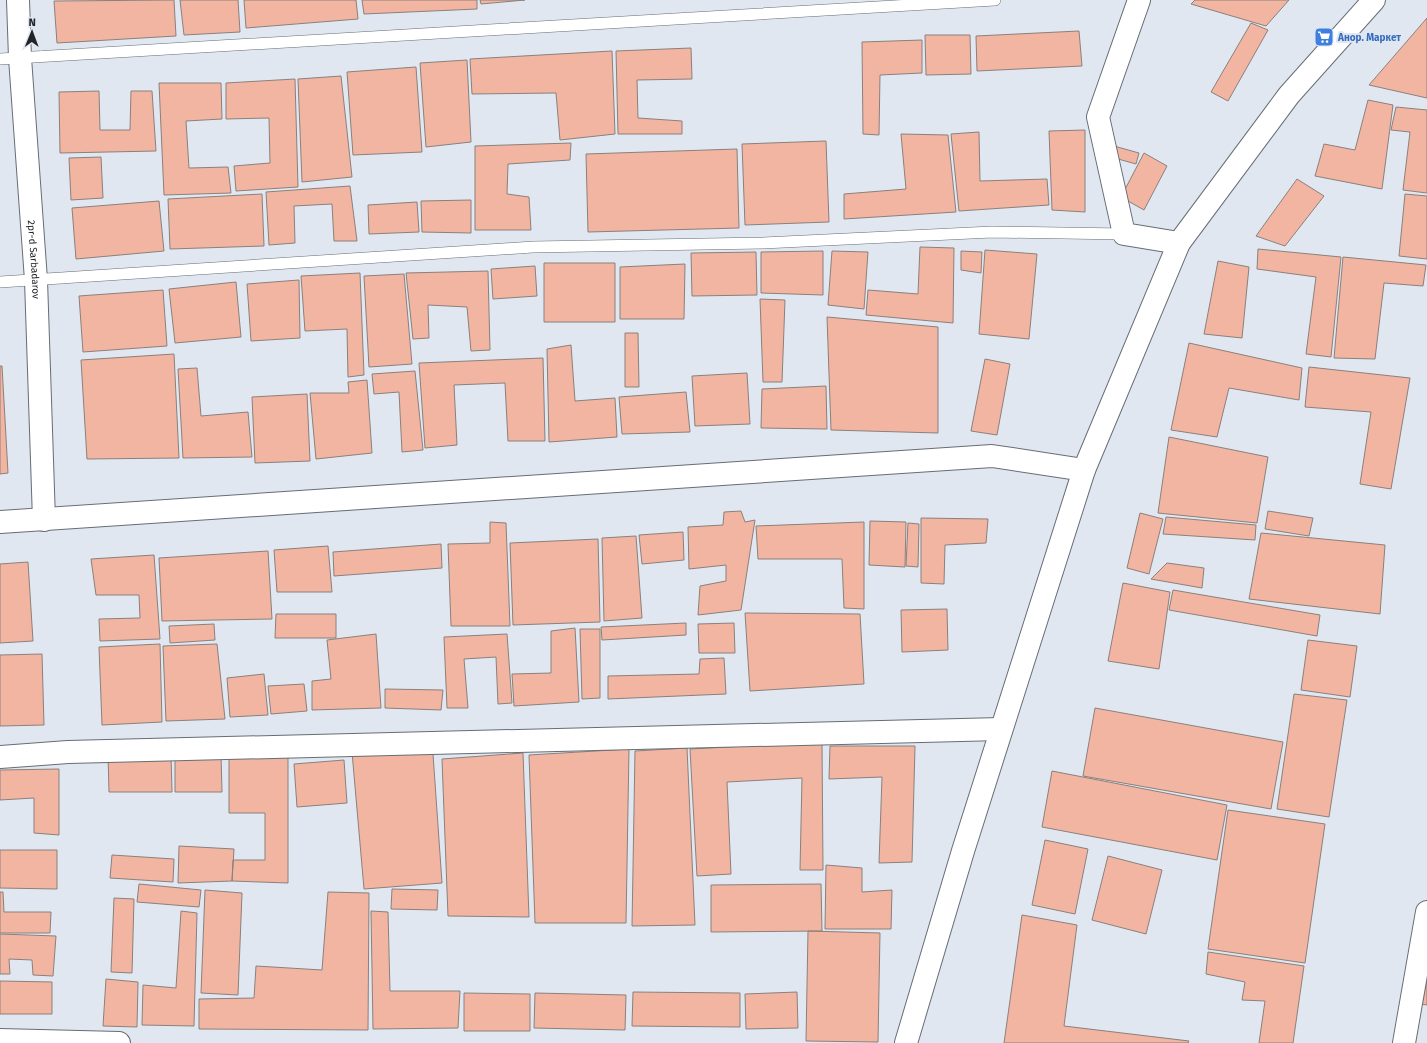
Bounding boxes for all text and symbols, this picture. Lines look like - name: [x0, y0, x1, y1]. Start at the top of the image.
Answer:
- north arrow: [12, 12, 52, 52]
- text: N: [28, 16, 36, 29]
- supermarket icon: Анор. Маркет: [1313, 26, 1335, 48]
- place label: Анор. Маркет: [1337, 32, 1401, 44]
- street label: 2pr-d Sarbadarov: [25, 220, 42, 299]

